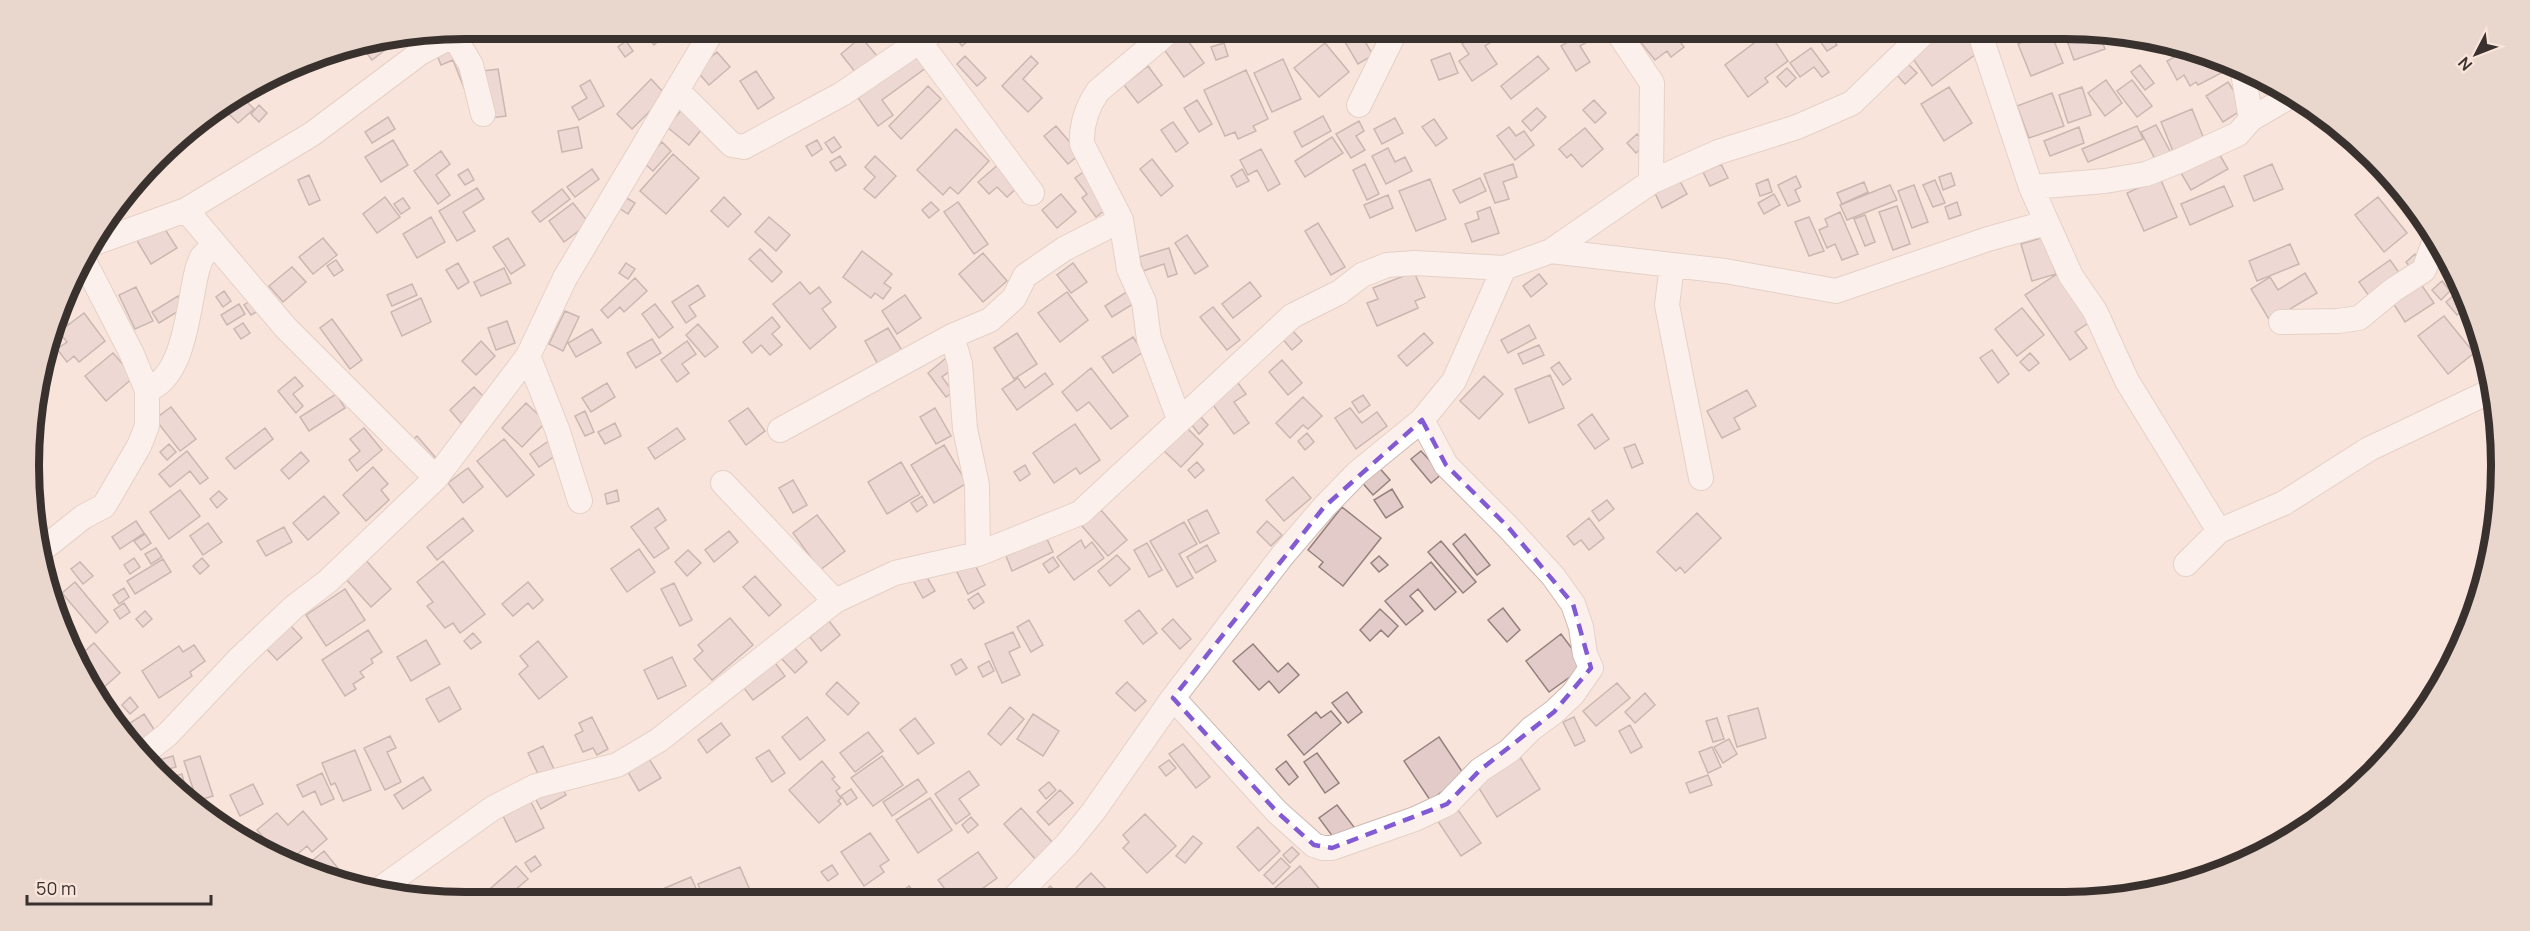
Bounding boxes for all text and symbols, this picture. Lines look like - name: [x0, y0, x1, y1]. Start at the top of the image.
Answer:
- north arrow: [2446, 24, 2506, 84]
- text: N: [2453, 52, 2477, 76]
- scale bar: [27, 868, 212, 906]
- text: 50 m: [36, 876, 76, 900]

